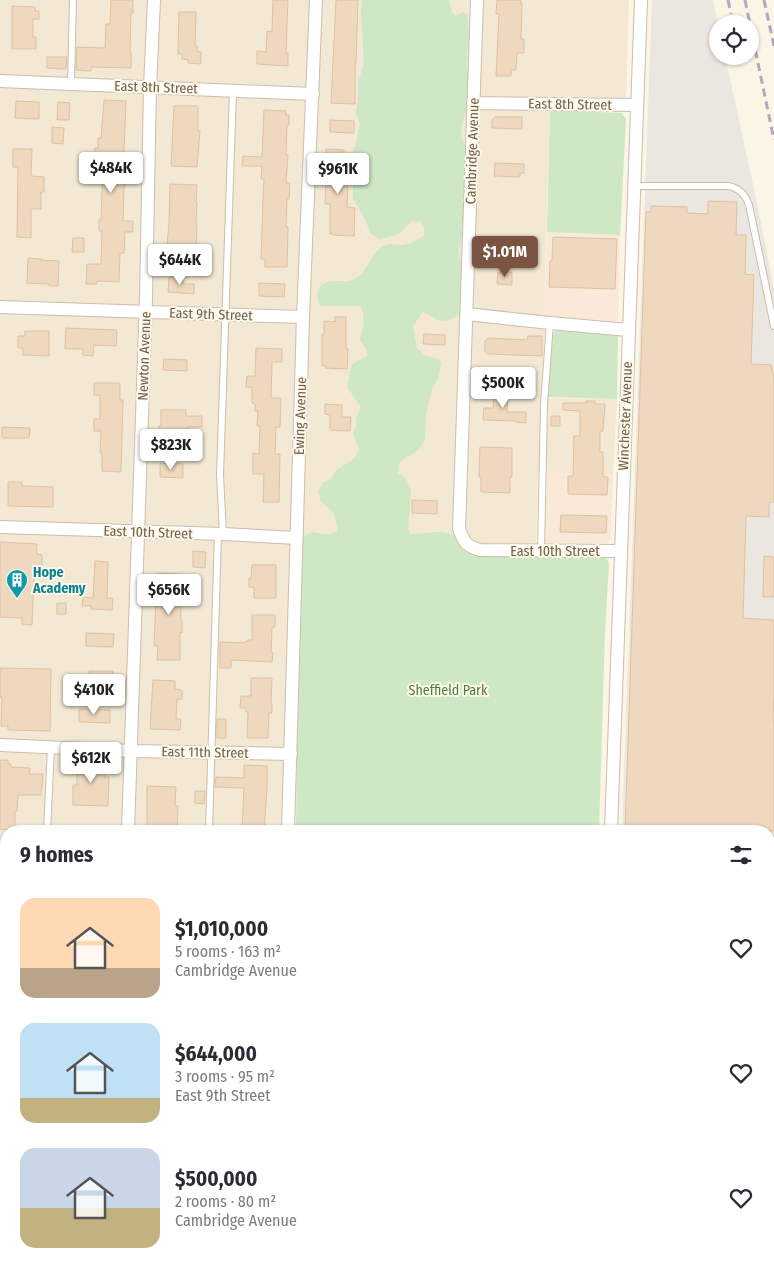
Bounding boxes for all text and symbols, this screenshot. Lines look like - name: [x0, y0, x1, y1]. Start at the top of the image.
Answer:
- map controls: [709, 15, 759, 65]
- button: locate: [709, 15, 759, 65]
- street label: East 8th Street: [114, 78, 199, 97]
- street label: East 8th Street: [528, 95, 612, 114]
- street label: Cambridge Avenue: [462, 97, 483, 205]
- pin: $484K: [76, 152, 146, 194]
- pin: $961K: [303, 152, 373, 195]
- text: $484K: [90, 158, 132, 177]
- text: $961K: [318, 159, 358, 178]
- pin: $1.01M: [464, 236, 546, 278]
- text: $1.01M: [483, 242, 527, 261]
- pin: $644K: [145, 244, 215, 286]
- text: $644K: [159, 250, 201, 269]
- street label: East 9th Street: [169, 305, 253, 324]
- street label: Newton Avenue: [134, 311, 155, 401]
- street label: Winchester Avenue: [615, 361, 636, 471]
- pin: $500K: [468, 366, 538, 409]
- text: $500K: [482, 373, 524, 392]
- street label: Ewing Avenue: [291, 376, 310, 456]
- pin: $823K: [136, 428, 206, 471]
- text: $823K: [151, 435, 191, 454]
- street label: East 10th Street: [103, 522, 193, 543]
- street label: East 10th Street: [510, 543, 600, 560]
- place label: Hope Academy: [32, 564, 86, 597]
- building icon: Hope Academy: [5, 568, 29, 599]
- pin: $656K: [134, 574, 204, 616]
- text: $656K: [148, 580, 190, 599]
- pin: $410K: [59, 674, 129, 716]
- text: $410K: [74, 680, 114, 699]
- park label: Sheffield Park: [408, 682, 488, 699]
- pin: $612K: [56, 742, 126, 784]
- street label: East 11th Street: [161, 743, 249, 762]
- text: $612K: [72, 748, 111, 767]
- icon: filters: [727, 841, 755, 869]
- text: 9 homes: [20, 842, 93, 868]
- text: $1,010,000: [175, 916, 268, 942]
- icon: home: [60, 918, 120, 978]
- icon: heart: [727, 934, 755, 962]
- text: 5 rooms · 163 m²: [175, 942, 281, 961]
- text: Cambridge Avenue: [175, 961, 297, 980]
- text: $644,000: [175, 1041, 257, 1067]
- icon: home: [60, 1043, 120, 1103]
- icon: heart: [727, 1059, 755, 1087]
- text: 3 rooms · 95 m²: [175, 1067, 275, 1086]
- text: East 9th Street: [175, 1086, 270, 1105]
- text: $500,000: [175, 1166, 258, 1192]
- icon: home: [60, 1168, 120, 1228]
- icon: heart: [727, 1184, 755, 1212]
- text: 2 rooms · 80 m²: [175, 1192, 276, 1211]
- text: Cambridge Avenue: [175, 1211, 297, 1230]

